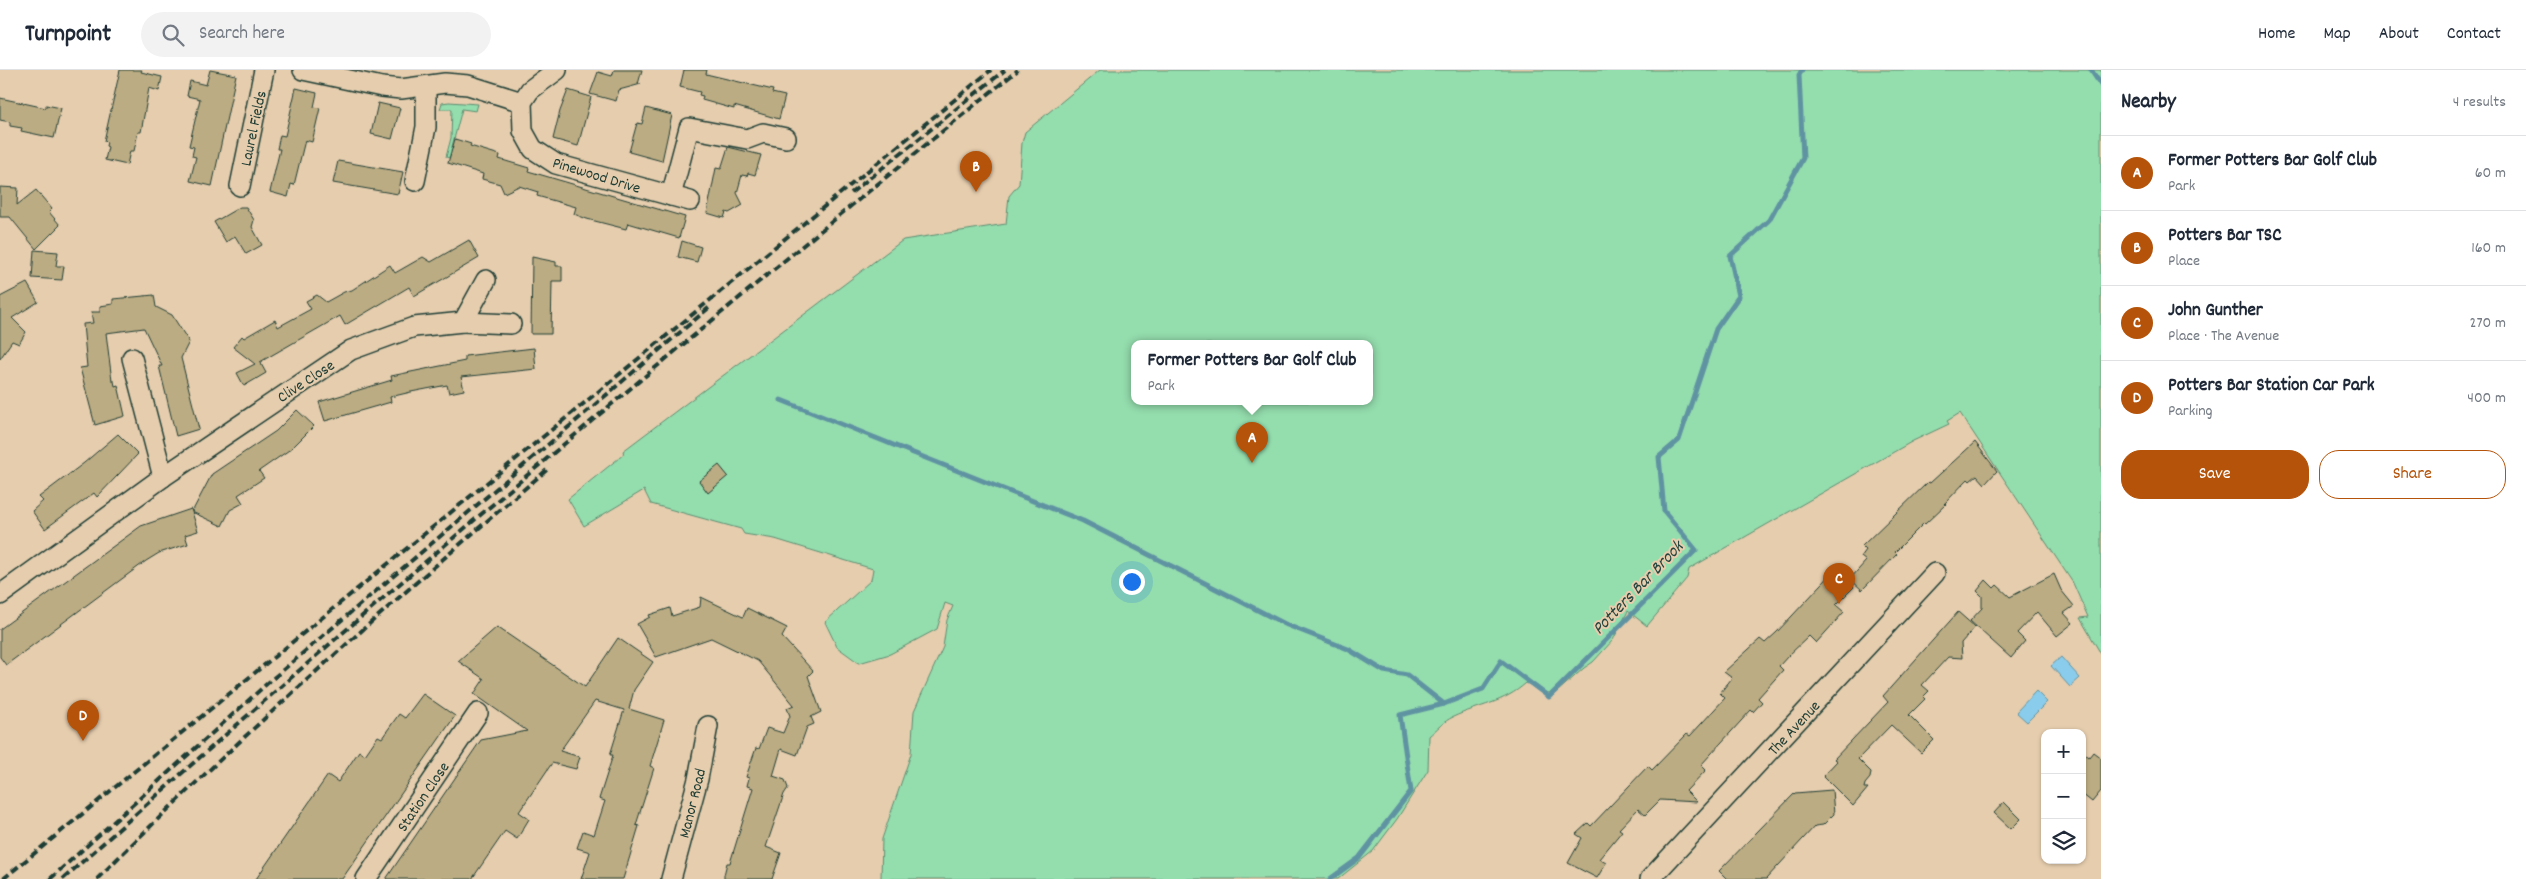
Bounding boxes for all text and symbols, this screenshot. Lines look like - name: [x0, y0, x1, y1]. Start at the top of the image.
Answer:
- search box: [141, 12, 491, 57]
- text: Turnpoint: [25, 18, 111, 52]
- icon: search: [159, 21, 187, 49]
- text: Search here: [199, 21, 285, 48]
- text: Home: [2258, 22, 2295, 47]
- text: Map: [2323, 22, 2351, 47]
- text: About: [2379, 22, 2419, 47]
- text: Contact: [2447, 22, 2501, 47]
- street label: Laurel Fields: [235, 88, 274, 168]
- text: Nearby: [2121, 88, 2176, 118]
- text: 4 results: [2453, 91, 2506, 114]
- text: Former Potters Bar Golf Club: [2168, 148, 2377, 175]
- pin: B: [960, 151, 992, 192]
- street label: Pinewood Drive: [549, 152, 643, 201]
- text: A: [2133, 162, 2141, 185]
- text: 60 m: [2475, 162, 2506, 185]
- text: Park: [2168, 175, 2195, 198]
- text: Potters Bar TSC: [2168, 223, 2282, 250]
- text: B: [2133, 237, 2141, 260]
- text: 160 m: [2471, 237, 2506, 260]
- text: Place: [2168, 250, 2200, 273]
- text: John Gunther: [2168, 298, 2263, 325]
- text: C: [2133, 312, 2141, 335]
- text: 270 m: [2470, 312, 2506, 335]
- text: Place · The Avenue: [2168, 325, 2279, 348]
- popup: [1131, 340, 1373, 405]
- text: Former Potters Bar Golf Club: [1148, 348, 1356, 375]
- street label: Clive Close: [273, 355, 340, 409]
- text: Potters Bar Station Car Park: [2168, 373, 2375, 400]
- text: Park: [1148, 375, 1175, 398]
- text: D: [2133, 387, 2141, 410]
- text: 400 m: [2467, 387, 2506, 410]
- text: Parking: [2168, 400, 2213, 423]
- pin: A: [1236, 422, 1268, 463]
- button: Save: [2121, 450, 2309, 499]
- button: Share: [2319, 450, 2506, 499]
- water label: Potters Bar Brook: [1587, 535, 1691, 641]
- pin: C: [1823, 563, 1855, 604]
- your location: [1119, 569, 1145, 595]
- street label: The Avenue: [1763, 696, 1827, 761]
- pin: D: [67, 700, 99, 741]
- map controls: [2041, 729, 2086, 864]
- button: +: [2041, 729, 2086, 774]
- street label: Station Close: [392, 758, 456, 837]
- street label: Manor Road: [674, 766, 713, 841]
- button: −: [2041, 774, 2086, 819]
- button: layers: [2041, 819, 2086, 864]

